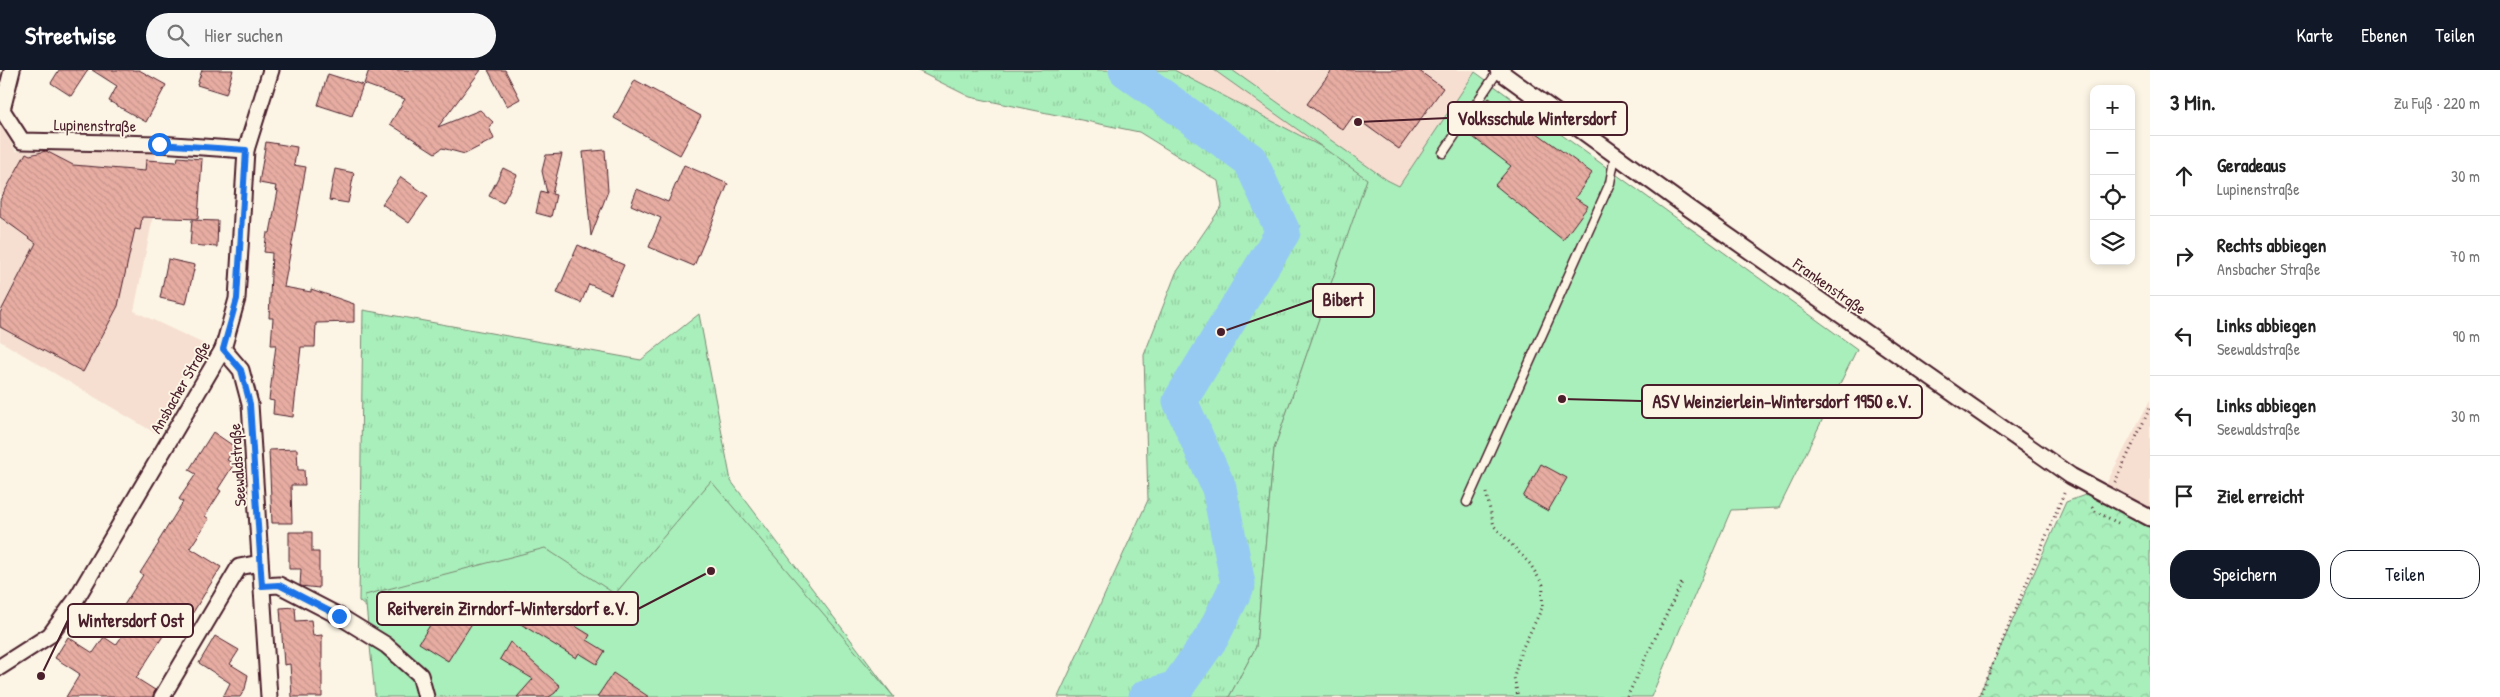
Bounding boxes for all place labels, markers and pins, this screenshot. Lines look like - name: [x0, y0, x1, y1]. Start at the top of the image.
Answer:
- callout: Volksschule Wintersdorf: [1448, 102, 1627, 135]
- callout: Bibert: [1313, 284, 1374, 317]
- callout: ASV Weinzierlein-Wintersdorf 1950 e.V.: [1642, 385, 1922, 418]
- callout: Reitverein Zirndorf-Wintersdorf e.V.: [377, 592, 638, 625]
- callout: Wintersdorf Ost: [68, 604, 193, 637]

